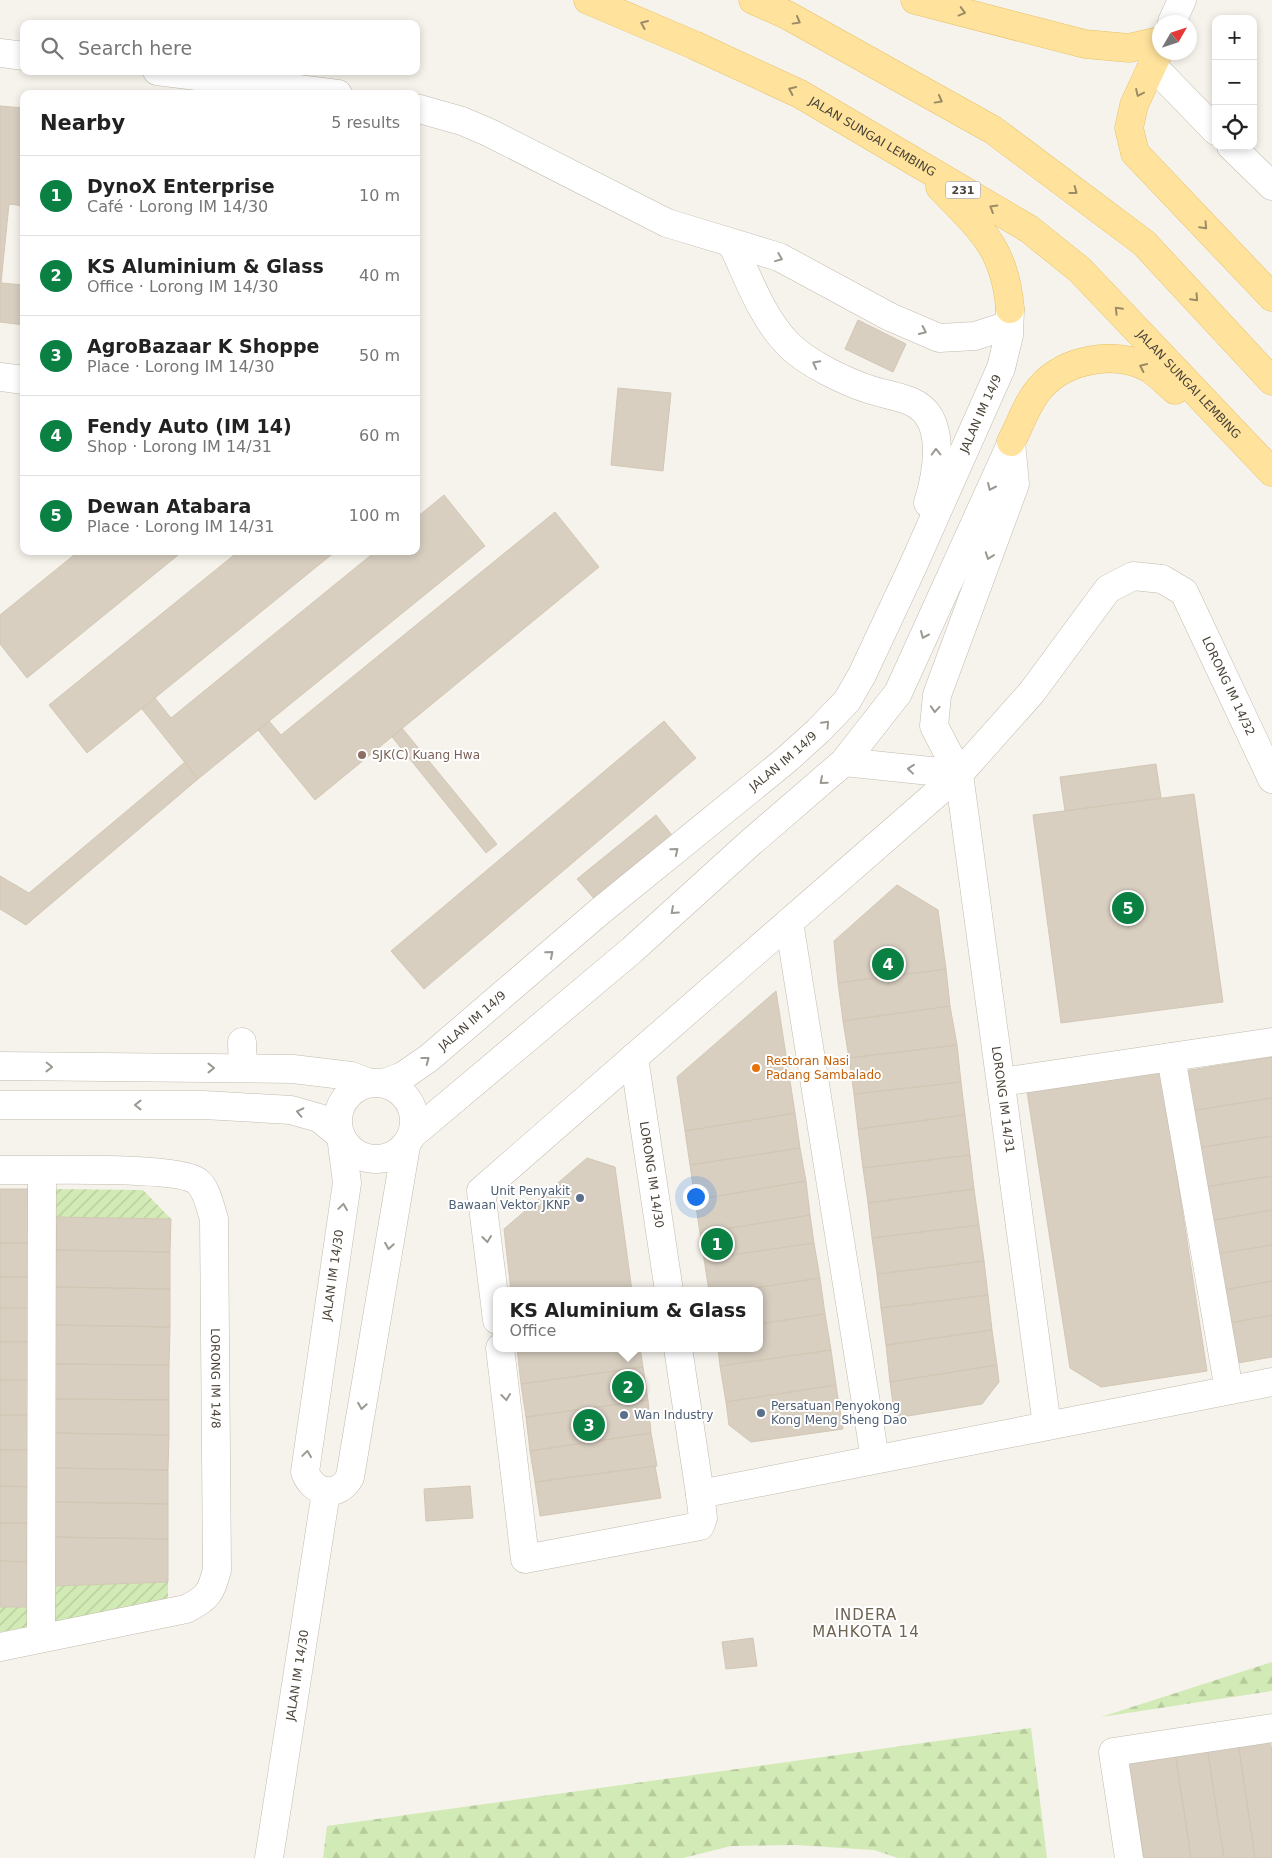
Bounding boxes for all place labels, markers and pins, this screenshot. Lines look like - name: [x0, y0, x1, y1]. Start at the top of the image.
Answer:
- place label: SJK(C) Kuang Hwa: [372, 748, 480, 762]
- marker: SJK(C) Kuang Hwa: [356, 749, 368, 761]
- pin: 5: [1112, 889, 1144, 927]
- pin: 4: [872, 945, 904, 983]
- place label: Restoran Nasi Padang Sambalado: [766, 1054, 881, 1082]
- marker: Restoran Nasi Padang Sambalado: [750, 1062, 762, 1074]
- place label: Unit Penyakit Bawaan Vektor JKNP: [448, 1184, 570, 1212]
- marker: Unit Penyakit Bawaan Vektor JKNP: [574, 1192, 586, 1204]
- pin: 1: [701, 1225, 733, 1263]
- pin: 2: [612, 1368, 644, 1406]
- place label: Persatuan Penyokong Kong Meng Sheng Dao: [771, 1399, 907, 1427]
- pin: 3: [573, 1406, 605, 1444]
- marker: Persatuan Penyokong Kong Meng Sheng Dao: [755, 1407, 767, 1419]
- place label: Wan Industry: [634, 1408, 713, 1422]
- marker: Wan Industry: [618, 1409, 630, 1421]

